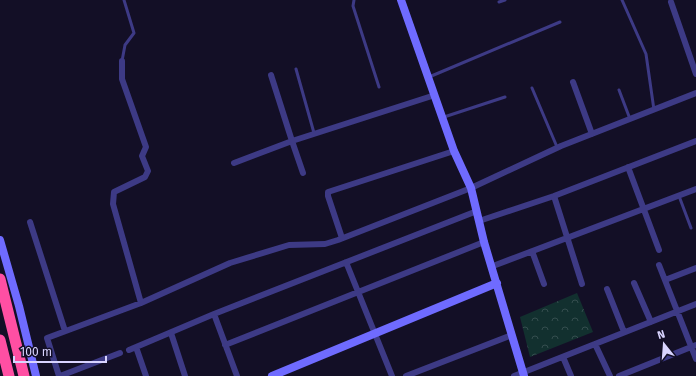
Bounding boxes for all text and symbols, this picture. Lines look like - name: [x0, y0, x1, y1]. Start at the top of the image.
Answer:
- north arrow: [644, 324, 684, 364]
- text: N: [656, 328, 667, 342]
- scale bar: [14, 338, 106, 364]
- text: 100 m: [20, 345, 52, 359]

